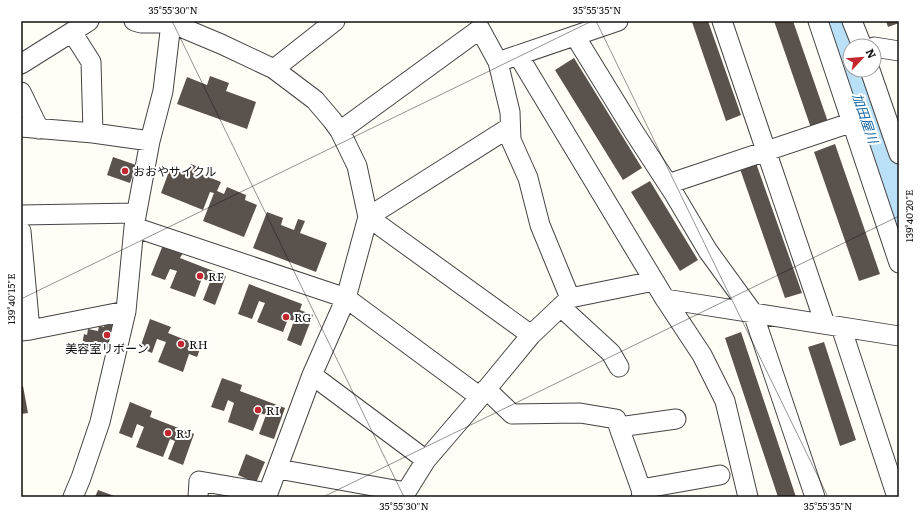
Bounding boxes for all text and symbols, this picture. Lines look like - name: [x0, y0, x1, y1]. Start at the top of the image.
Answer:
- text: 35°55'30"N: [148, 2, 198, 17]
- text: 35°55'35"N: [573, 2, 621, 17]
- north arrow: [842, 38, 882, 78]
- text: N: [863, 46, 881, 61]
- water label: 加田屋川: [849, 90, 884, 148]
- place label: おおやサイクル: [133, 162, 216, 180]
- marker: おおやサイクル: [120, 166, 130, 176]
- text: 139°40'20"E: [901, 190, 916, 242]
- place label: RF: [208, 267, 224, 285]
- marker: RF: [195, 271, 205, 281]
- text: 139°40'15"E: [3, 273, 18, 325]
- place label: RG: [294, 308, 311, 326]
- marker: RG: [281, 312, 291, 322]
- marker: 美容室リボーン: [102, 330, 112, 340]
- place label: RH: [189, 335, 208, 353]
- place label: 美容室リボーン: [65, 339, 149, 357]
- marker: RH: [176, 339, 186, 349]
- place label: RI: [266, 401, 280, 419]
- marker: RI: [253, 405, 263, 415]
- place label: RJ: [176, 424, 192, 442]
- marker: RJ: [163, 428, 173, 438]
- text: 35°55'30"N: [379, 498, 429, 513]
- text: 35°55'35"N: [804, 498, 852, 513]

